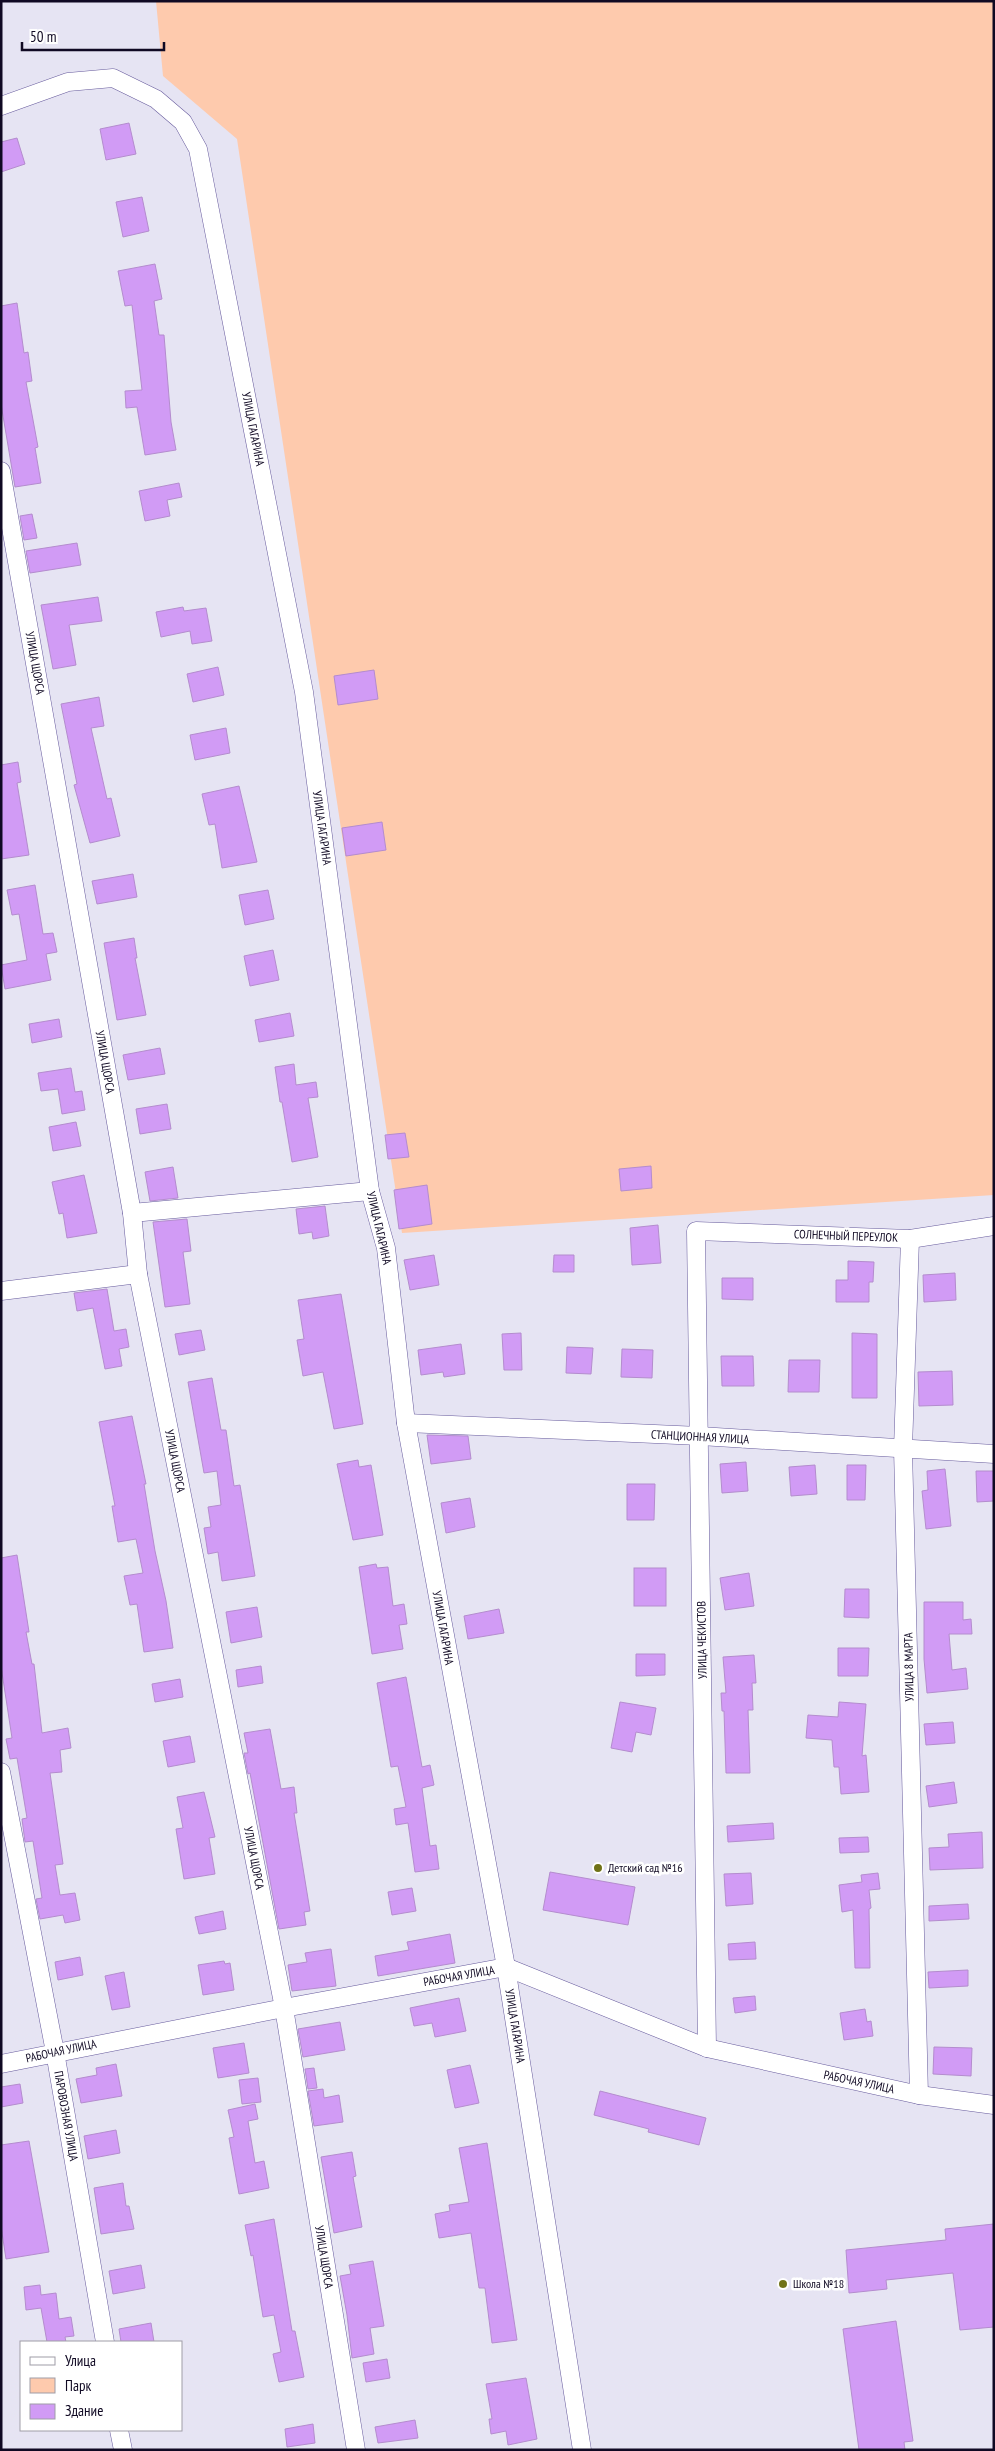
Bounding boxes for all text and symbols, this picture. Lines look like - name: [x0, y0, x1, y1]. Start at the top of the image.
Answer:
- scale bar: [22, 20, 165, 52]
- text: 50 m: [30, 27, 56, 46]
- street label: УЛИЦА ГАГАРИНА: [239, 391, 268, 467]
- street label: УЛИЦА ЩОРСА: [23, 630, 48, 696]
- street label: УЛИЦА ГАГАРИНА: [310, 790, 335, 866]
- street label: УЛИЦА ЩОРСА: [93, 1029, 118, 1095]
- street label: УЛИЦА ГАГАРИНА: [364, 1190, 395, 1266]
- street label: СОЛНЕЧНЫЙ ПЕРЕУЛОК: [794, 1226, 898, 1245]
- street label: СТАНЦИОННАЯ УЛИЦА: [651, 1426, 750, 1447]
- street label: УЛИЦА ЩОРСА: [162, 1428, 189, 1494]
- street label: УЛИЦА ГАГАРИНА: [430, 1590, 457, 1666]
- street label: УЛИЦА ЧЕКИСТОВ: [693, 1601, 710, 1679]
- street label: УЛИЦА 8 МАРТА: [900, 1632, 917, 1702]
- street label: УЛИЦА ЩОРСА: [241, 1825, 268, 1891]
- place label: Детский сад №16: [608, 1860, 683, 1875]
- marker: Детский сад №16: [592, 1862, 604, 1874]
- street label: РАБОЧАЯ УЛИЦА: [422, 1962, 496, 1989]
- street label: УЛИЦА ГАГАРИНА: [502, 1988, 529, 2064]
- street label: РАБОЧАЯ УЛИЦА: [24, 2036, 98, 2065]
- street label: РАБОЧАЯ УЛИЦА: [822, 2067, 896, 2096]
- street label: ПАРОВОЗНАЯ УЛИЦА: [51, 2070, 82, 2162]
- street label: УЛИЦА ЩОРСА: [312, 2224, 337, 2290]
- place label: Школа №18: [793, 2276, 844, 2291]
- marker: Школа №18: [777, 2278, 789, 2290]
- legend: [20, 2341, 182, 2431]
- text: Улица: [65, 2351, 96, 2370]
- text: Парк: [65, 2376, 91, 2395]
- text: Здание: [65, 2401, 103, 2420]

